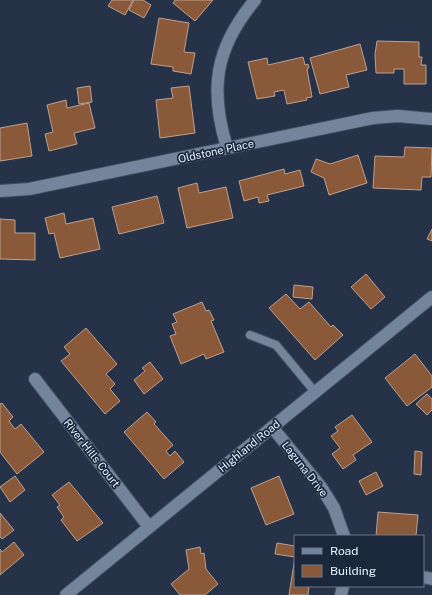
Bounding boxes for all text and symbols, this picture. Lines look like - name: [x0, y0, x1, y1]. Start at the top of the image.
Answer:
- street label: Oldstone Place: [177, 137, 255, 165]
- street label: River Hills Court: [62, 417, 122, 489]
- street label: Highland Road: [216, 418, 282, 474]
- street label: Laguna Drive: [280, 439, 330, 499]
- legend: [294, 535, 424, 587]
- text: Road: [330, 544, 358, 558]
- text: Building: [330, 564, 376, 578]

